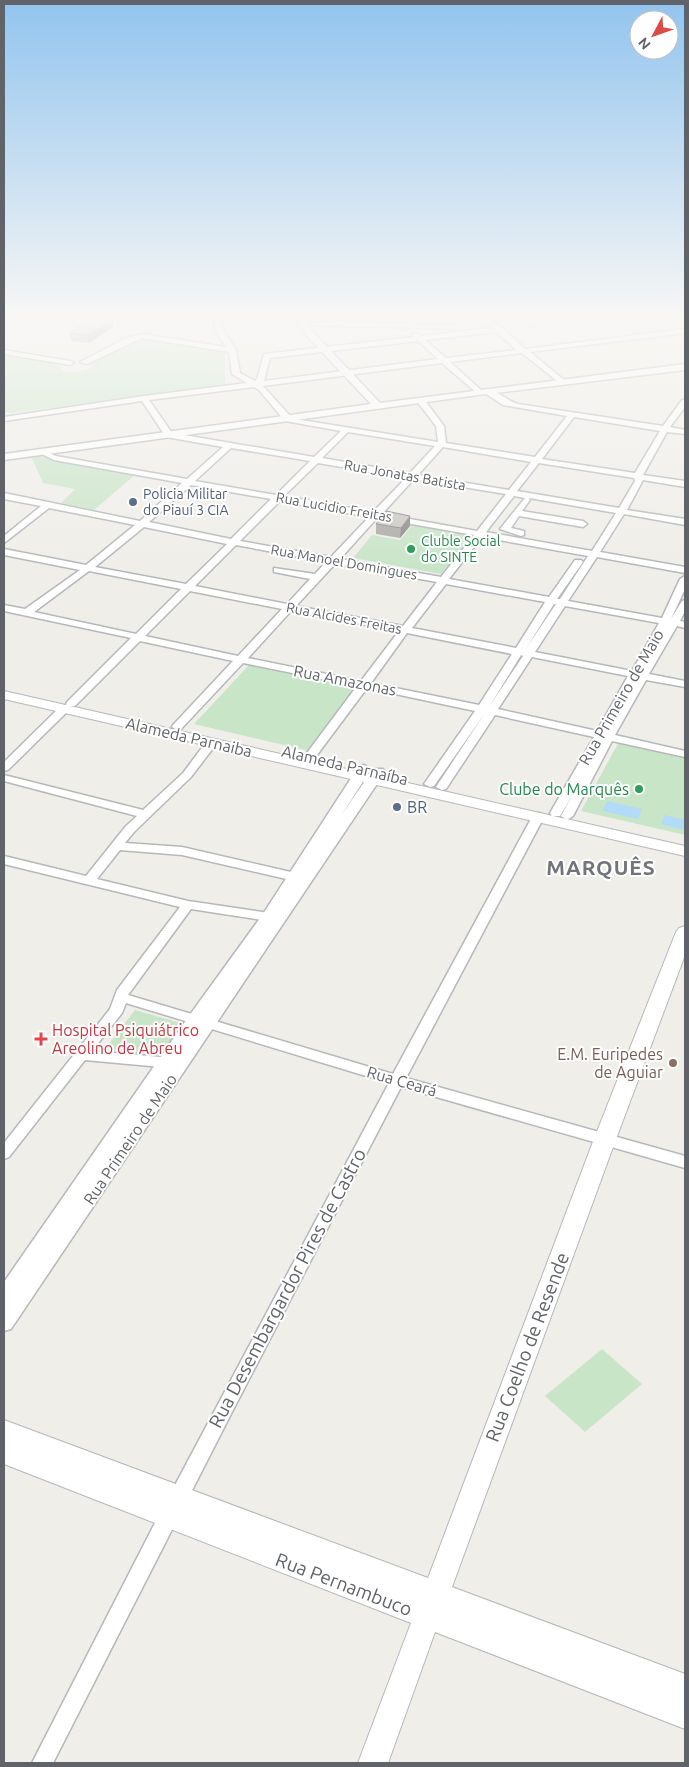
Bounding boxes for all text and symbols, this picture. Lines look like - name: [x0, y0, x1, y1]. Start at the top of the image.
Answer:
- north arrow: [629, 10, 679, 60]
- text: N: [635, 34, 654, 53]
- street label: Rua Jonatas Batista: [343, 456, 467, 494]
- place label: Policia Militar do Piauí 3 CIA: [143, 486, 229, 518]
- street label: Rua Lucidio Freitas: [275, 489, 393, 525]
- marker: Policia Militar do Piauí 3 CIA: [127, 496, 139, 508]
- place label: Cluble Social do SINTE: [421, 533, 501, 565]
- street label: Rua Manoel Domingues: [269, 541, 419, 583]
- marker: Cluble Social do SINTE: [405, 543, 417, 555]
- street label: Rua Alcides Freitas: [285, 599, 403, 637]
- street label: Rua Primeiro de Maio: [575, 626, 667, 768]
- street label: Rua Amazonas: [292, 661, 398, 699]
- street label: Alameda Parnaiba: [124, 714, 254, 760]
- street label: Alameda Parnaíba: [280, 742, 410, 788]
- place label: Clube do Marquês: [499, 780, 629, 798]
- marker: Clube do Marquês: [633, 783, 645, 795]
- place label: BR: [407, 798, 427, 816]
- marker: BR: [391, 801, 403, 813]
- district label: MARQUÊS: [546, 855, 656, 879]
- place label: Hospital Psiquiátrico Areolino de Abreu: [52, 1021, 199, 1057]
- marker: Hospital Psiquiátrico Areolino de Abreu: [34, 1032, 48, 1046]
- place label: E.M. Euripedes de Aguiar: [557, 1045, 663, 1081]
- marker: E.M. Euripedes de Aguiar: [667, 1057, 679, 1069]
- street label: Rua Ceará: [365, 1062, 439, 1100]
- street label: Rua Primeiro de Maio: [80, 1070, 180, 1208]
- street label: Rua Desembargardor Pires de Castro: [204, 1145, 370, 1431]
- street label: Rua Coelho de Resende: [481, 1249, 573, 1445]
- street label: Rua Pernambuco: [273, 1548, 415, 1620]

